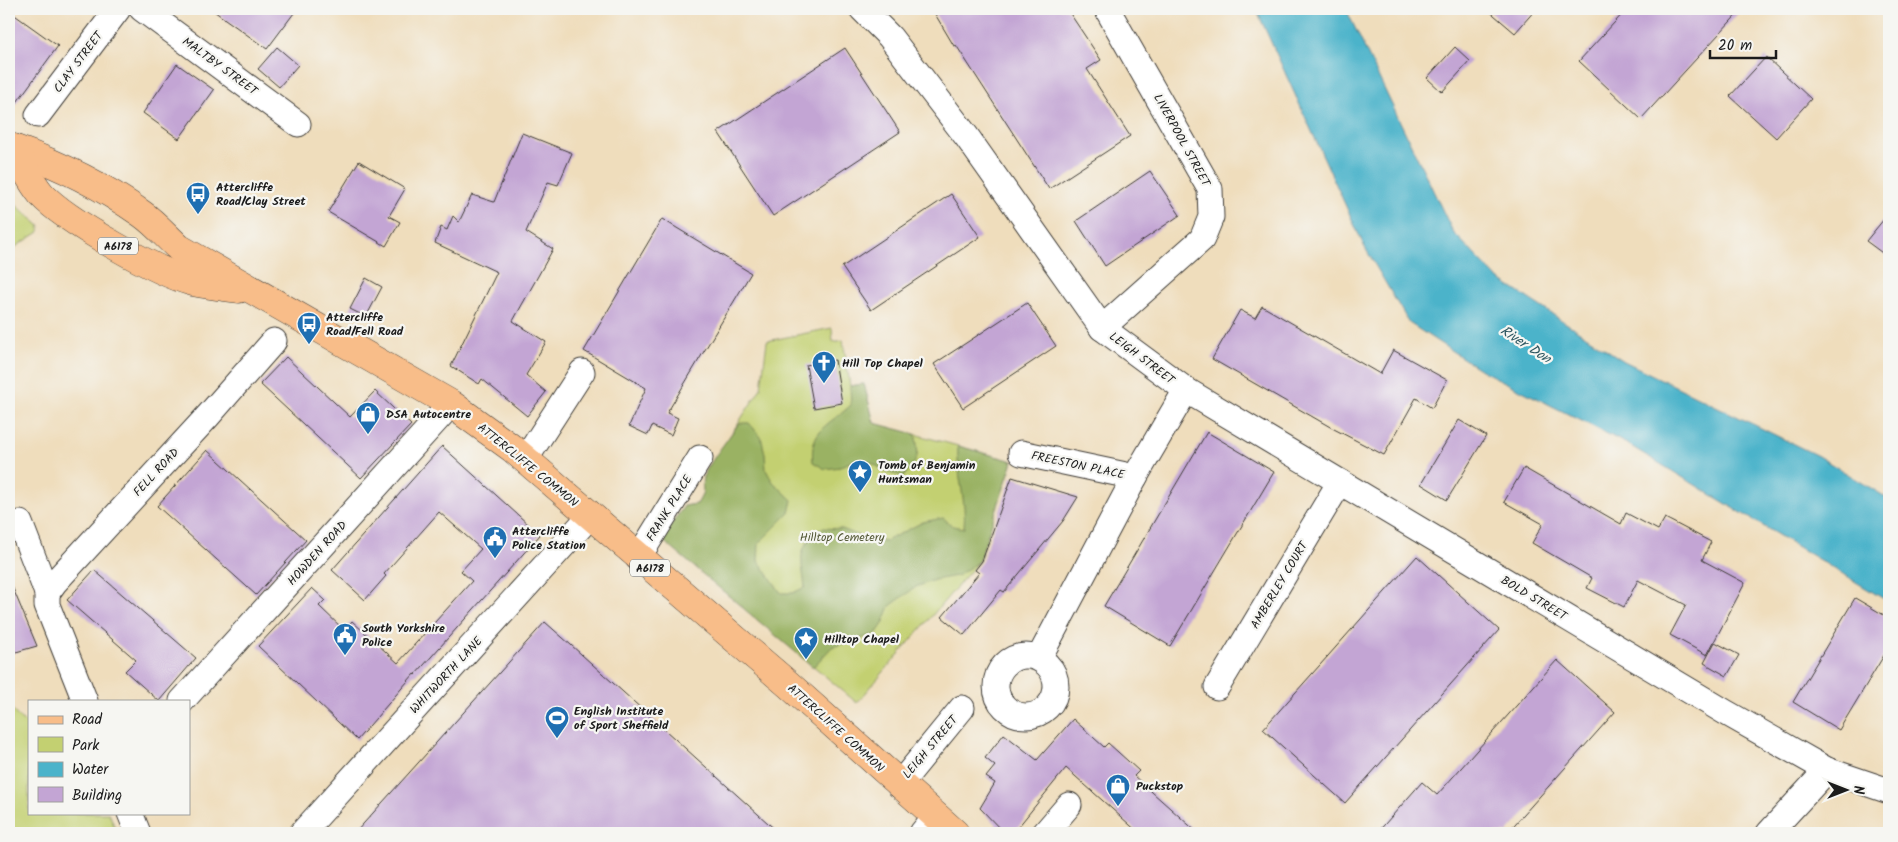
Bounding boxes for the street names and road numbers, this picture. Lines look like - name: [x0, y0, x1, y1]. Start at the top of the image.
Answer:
- street label: CLAY STREET: [49, 26, 109, 97]
- street label: MALTBY STREET: [178, 32, 263, 101]
- street label: LIVERPOOL STREET: [1148, 90, 1216, 192]
- road number: A6178: [98, 238, 138, 255]
- street label: LEIGH STREET: [1105, 327, 1180, 390]
- street label: ATTERCLIFFE COMMON: [473, 419, 582, 512]
- street label: FELL ROAD: [129, 444, 184, 501]
- street label: FREESTON PLACE: [1029, 446, 1127, 485]
- street label: FRANK PLACE: [641, 471, 698, 545]
- street label: HOWDEN ROAD: [283, 516, 352, 590]
- street label: AMBERLEY COURT: [1246, 537, 1314, 633]
- road number: A6178: [630, 560, 670, 576]
- street label: BOLD STREET: [1497, 571, 1572, 627]
- street label: WHITWORTH LANE: [405, 632, 488, 718]
- street label: ATTERCLIFFE COMMON: [783, 679, 888, 777]
- street label: LEIGH STREET: [898, 710, 964, 783]

